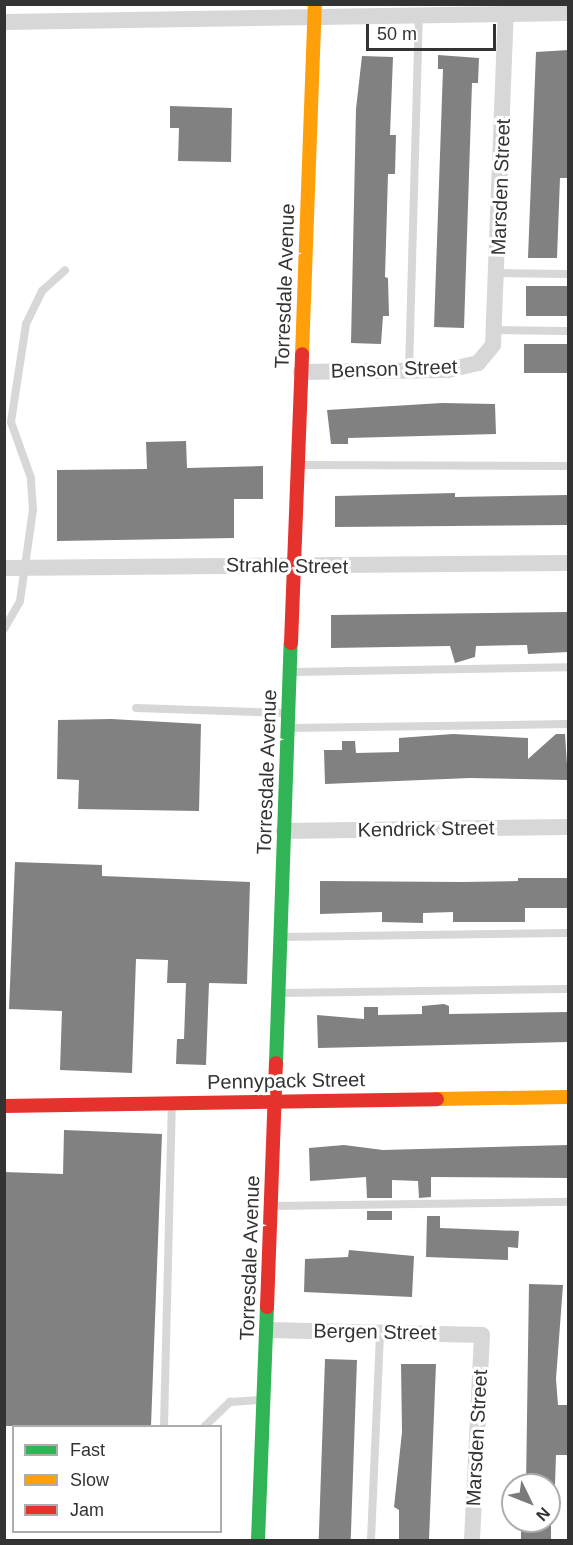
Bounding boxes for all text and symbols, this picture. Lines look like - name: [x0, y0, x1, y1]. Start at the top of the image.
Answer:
- scale bar: [369, 12, 500, 50]
- text: 50 m: [377, 24, 417, 44]
- street label: Marsden Street: [487, 118, 515, 256]
- street label: Torresdale Avenue: [270, 202, 300, 370]
- street label: Benson Street: [330, 355, 458, 383]
- street label: Strahle Street: [226, 553, 348, 579]
- street label: Torresdale Avenue: [252, 688, 282, 856]
- street label: Kendrick Street: [357, 816, 495, 842]
- street label: Pennypack Street: [207, 1068, 365, 1094]
- street label: Torresdale Avenue: [235, 1174, 265, 1342]
- street label: Bergen Street: [313, 1319, 437, 1345]
- street label: Marsden Street: [461, 1369, 493, 1507]
- legend: [12, 1425, 222, 1533]
- text: Fast: [70, 1440, 105, 1460]
- text: Slow: [70, 1470, 109, 1490]
- north arrow: [501, 1473, 561, 1533]
- text: Jam: [70, 1500, 104, 1520]
- text: N: [533, 1504, 553, 1524]

